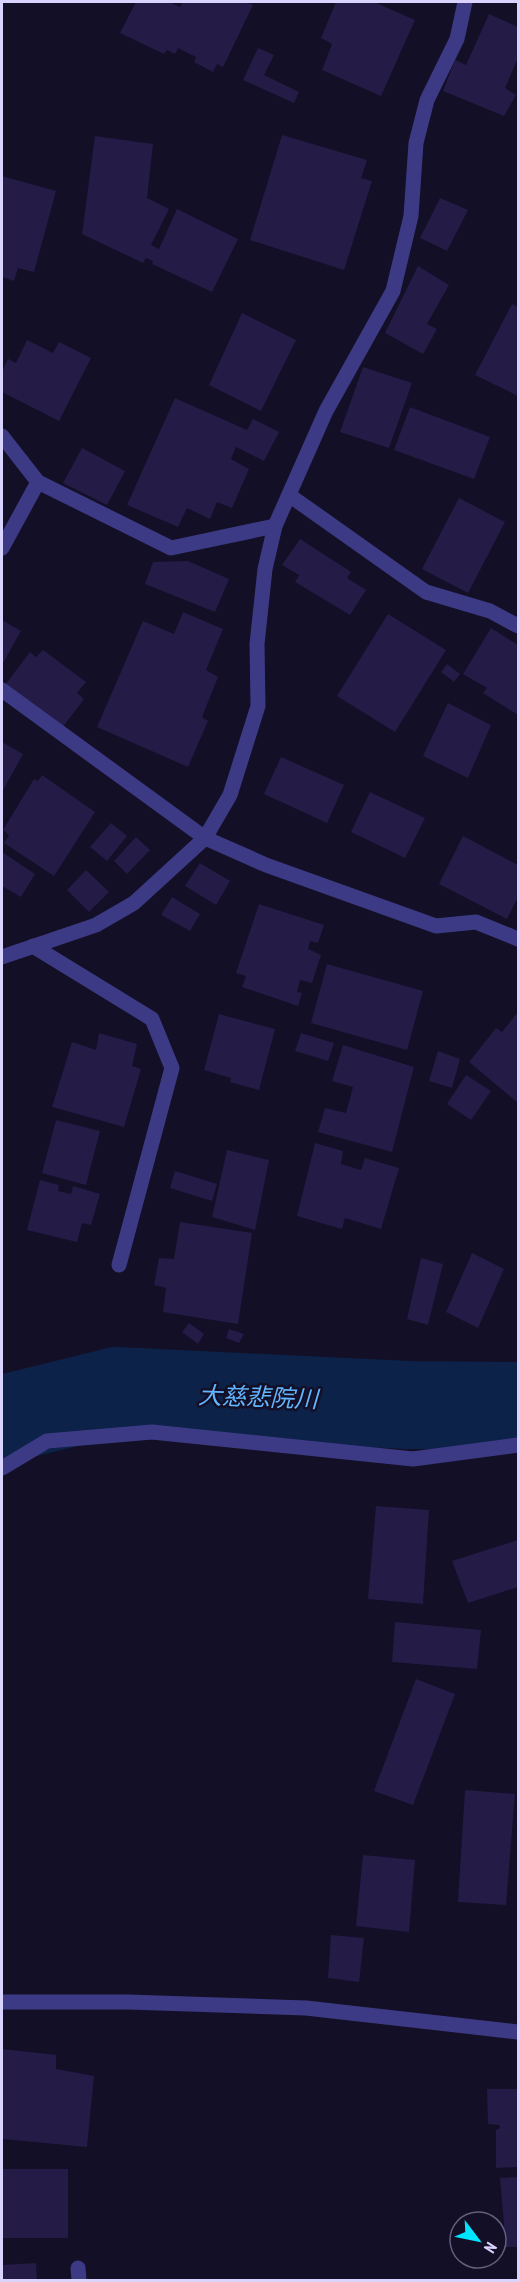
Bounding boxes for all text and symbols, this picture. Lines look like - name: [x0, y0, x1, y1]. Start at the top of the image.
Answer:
- water label: 大慈悲院川: [197, 1379, 322, 1415]
- north arrow: [448, 2210, 508, 2270]
- text: N: [480, 2239, 501, 2257]

